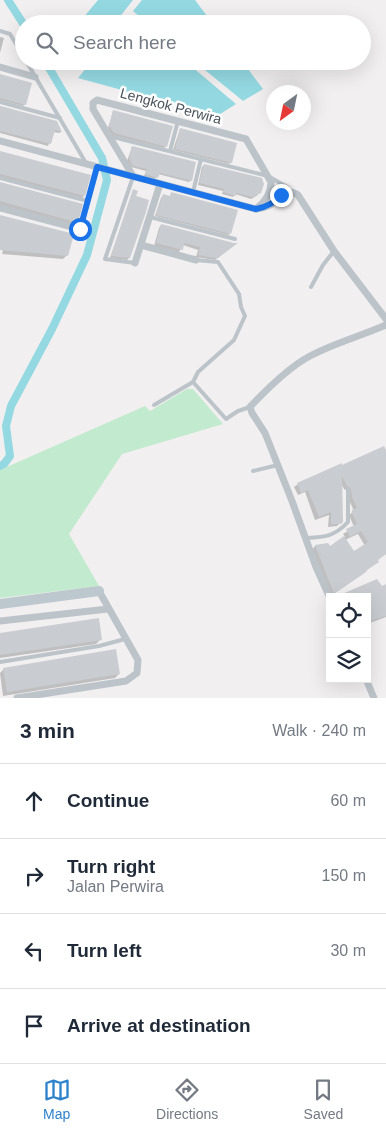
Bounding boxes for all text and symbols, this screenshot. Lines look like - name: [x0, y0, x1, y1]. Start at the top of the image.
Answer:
- search box: [15, 15, 371, 70]
- icon: search: [33, 29, 61, 57]
- text: Search here: [73, 32, 177, 53]
- street label: Lengkok Perwira: [119, 85, 224, 127]
- north arrow: [266, 85, 311, 130]
- route end: [270, 184, 293, 207]
- route start: [69, 218, 92, 241]
- map controls: [326, 593, 371, 683]
- button: locate: [326, 593, 371, 638]
- button: layers: [326, 638, 371, 683]
- text: 3 min: [20, 719, 75, 742]
- text: Walk · 240 m: [272, 722, 366, 739]
- icon: ahead: [20, 787, 48, 815]
- text: Continue: [67, 790, 149, 811]
- text: 60 m: [330, 792, 366, 809]
- text: Turn right: [67, 856, 155, 877]
- icon: right: [20, 862, 48, 890]
- text: 150 m: [322, 867, 366, 884]
- text: Jalan Perwira: [67, 878, 164, 895]
- icon: left: [20, 937, 48, 965]
- text: Turn left: [67, 940, 142, 961]
- text: 30 m: [330, 942, 366, 959]
- icon: arrive: [20, 1012, 48, 1040]
- text: Arrive at destination: [67, 1015, 251, 1036]
- tab: Map: [43, 1076, 71, 1122]
- tab: Directions: [156, 1076, 218, 1122]
- tab: Saved: [304, 1076, 343, 1122]

